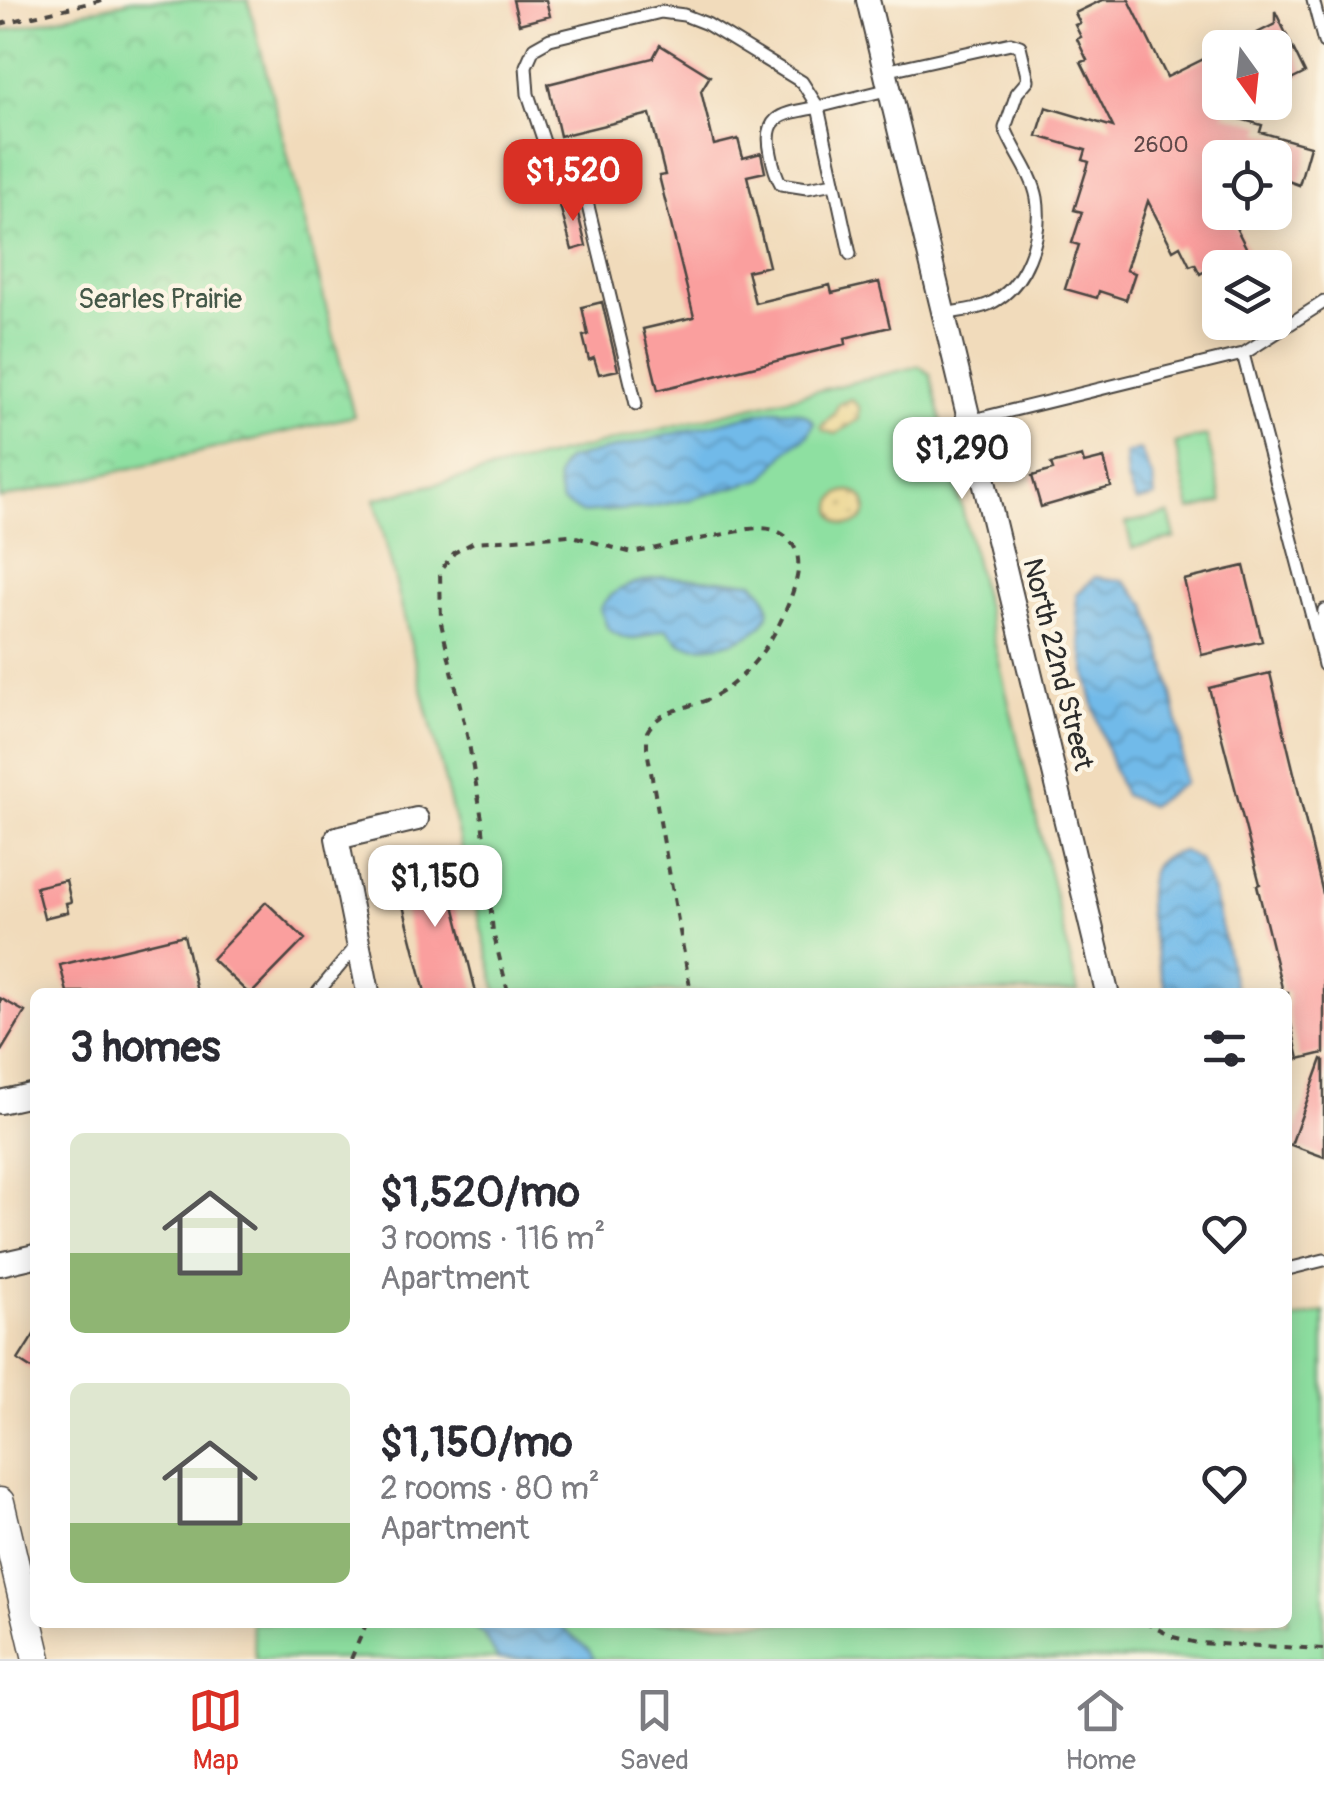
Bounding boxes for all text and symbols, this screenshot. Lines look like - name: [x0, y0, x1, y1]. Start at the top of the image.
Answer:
- north arrow: [1202, 30, 1292, 120]
- map controls: [1202, 30, 1292, 340]
- house number: 2600: [1133, 131, 1189, 159]
- pin: $1,520: [492, 139, 654, 224]
- button: locate: [1202, 140, 1292, 230]
- text: $1,520: [525, 151, 621, 191]
- button: layers: [1202, 250, 1292, 340]
- park label: Searles Prairie: [78, 282, 242, 317]
- pin: $1,290: [881, 417, 1043, 502]
- text: $1,290: [915, 429, 1009, 469]
- street label: North 22nd Street: [1014, 555, 1101, 775]
- pin: $1,150: [354, 845, 516, 930]
- text: $1,150: [390, 857, 480, 897]
- icon: filters: [1197, 1021, 1252, 1076]
- text: 3 homes: [70, 1022, 220, 1074]
- text: $1,520/mo: [380, 1167, 580, 1219]
- icon: home: [150, 1173, 270, 1293]
- icon: heart: [1197, 1206, 1252, 1261]
- text: 3 rooms · 116 m²: [380, 1219, 605, 1259]
- text: Apartment: [380, 1259, 529, 1299]
- text: $1,150/mo: [380, 1417, 573, 1469]
- icon: home: [150, 1423, 270, 1543]
- icon: heart: [1197, 1456, 1252, 1511]
- text: 2 rooms · 80 m²: [380, 1469, 600, 1509]
- text: Apartment: [380, 1509, 529, 1549]
- tab: Map: [188, 1683, 243, 1778]
- tab: Saved: [619, 1683, 689, 1778]
- tab: Home: [1065, 1683, 1136, 1778]

